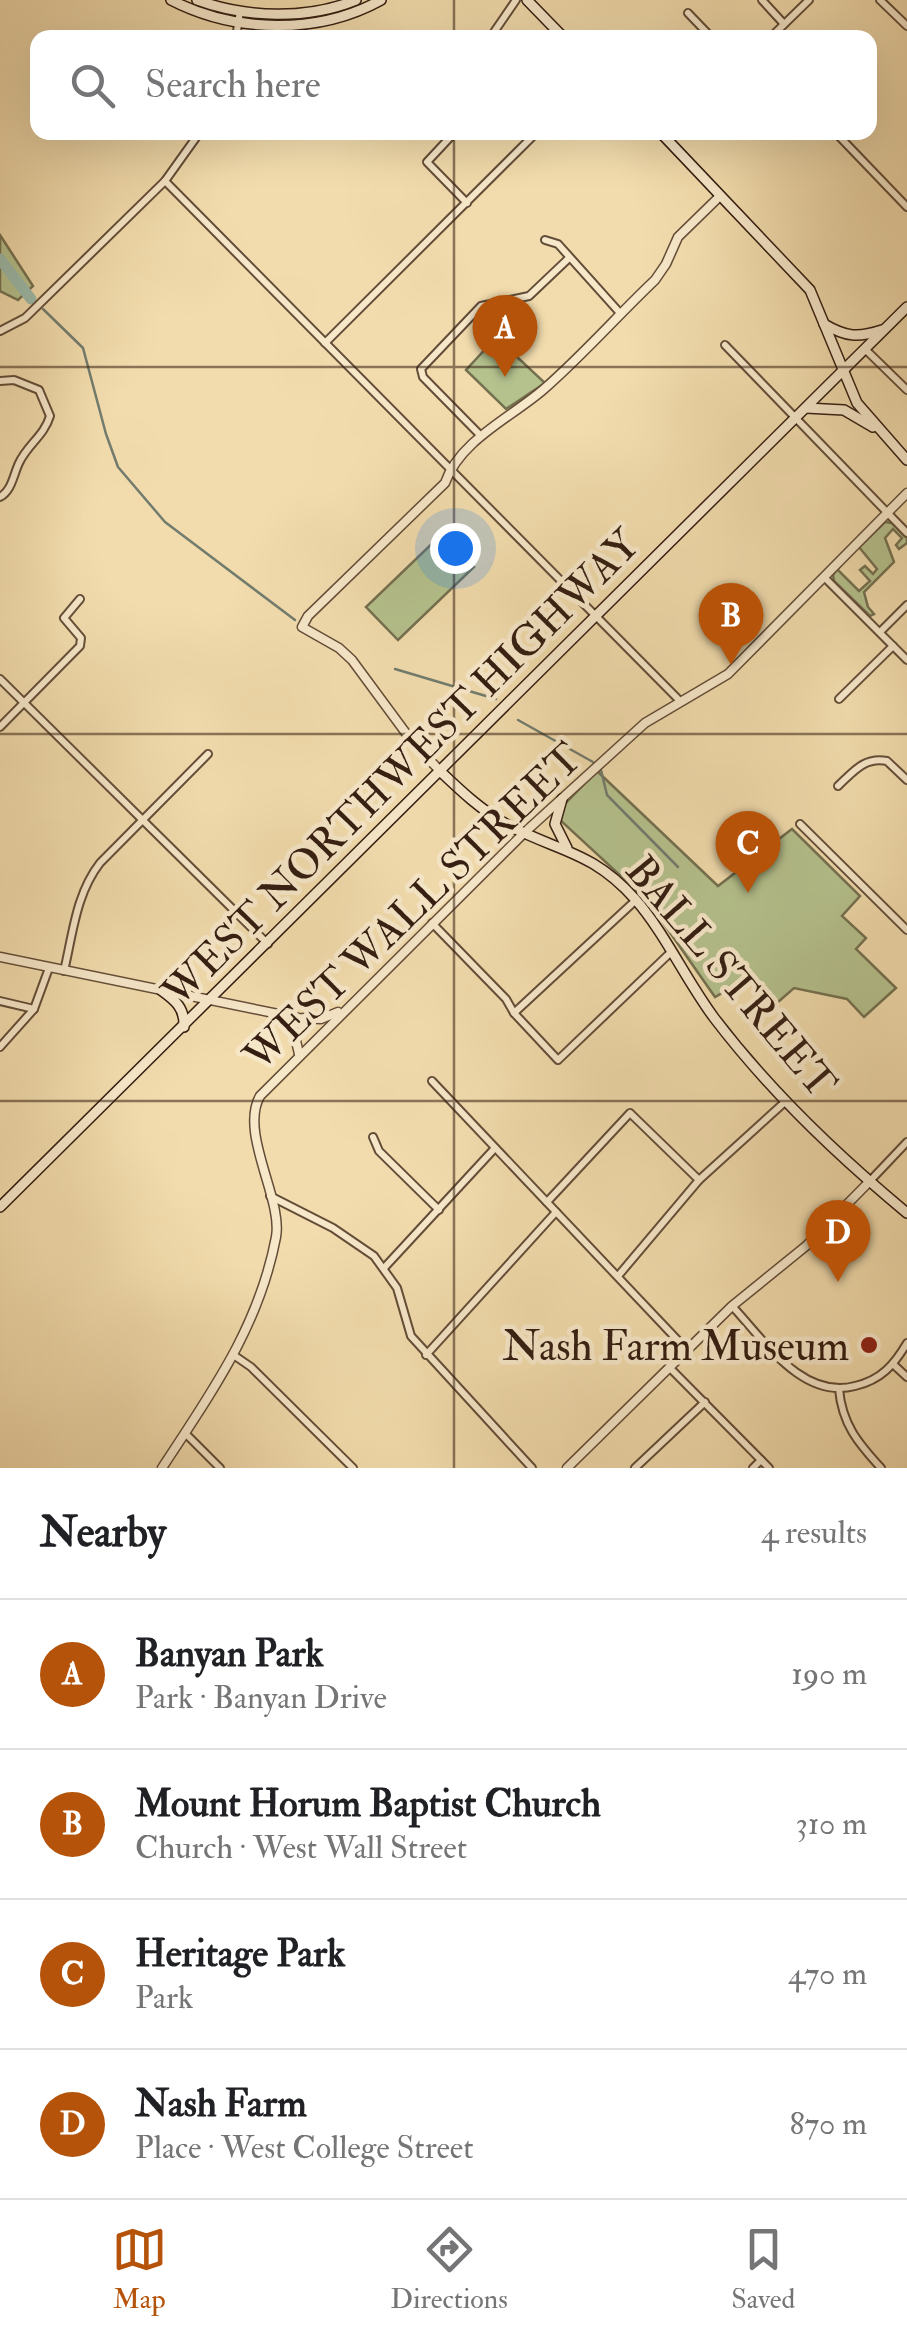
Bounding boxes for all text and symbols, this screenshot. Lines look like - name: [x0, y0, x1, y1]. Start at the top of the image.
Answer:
- search box: [30, 30, 877, 140]
- icon: search: [65, 58, 120, 113]
- text: Search here: [145, 61, 321, 109]
- pin: A: [472, 294, 538, 377]
- street label: WEST NORTHWEST HIGHWAY: [151, 518, 652, 1019]
- your location: [430, 523, 481, 574]
- pin: B: [698, 582, 764, 665]
- street label: WEST WALL STREET: [233, 733, 593, 1083]
- pin: C: [716, 810, 780, 893]
- street label: BALL STREET: [614, 846, 847, 1109]
- pin: D: [806, 1200, 870, 1282]
- place label: Nash Farm Museum: [502, 1321, 849, 1373]
- marker: Nash Farm Museum: [858, 1334, 880, 1356]
- text: Nearby: [40, 1507, 166, 1559]
- text: 4 results: [761, 1513, 867, 1553]
- text: Banyan Park: [135, 1630, 324, 1678]
- text: A: [62, 1654, 83, 1694]
- text: 190 m: [791, 1654, 867, 1694]
- text: Park · Banyan Drive: [135, 1678, 387, 1718]
- text: Mount Horum Baptist Church: [135, 1780, 601, 1828]
- text: B: [62, 1804, 83, 1844]
- text: 310 m: [796, 1804, 867, 1844]
- text: Church · West Wall Street: [135, 1828, 467, 1868]
- text: Heritage Park: [135, 1930, 345, 1978]
- text: C: [61, 1954, 84, 1994]
- text: 470 m: [788, 1954, 867, 1994]
- text: Park: [135, 1978, 193, 2018]
- text: Nash Farm: [135, 2080, 307, 2128]
- text: D: [59, 2104, 86, 2144]
- text: 870 m: [789, 2104, 867, 2144]
- text: Place · West College Street: [135, 2128, 474, 2168]
- tab: Map: [112, 2222, 167, 2317]
- tab: Directions: [390, 2222, 508, 2317]
- tab: Saved: [731, 2222, 795, 2317]

